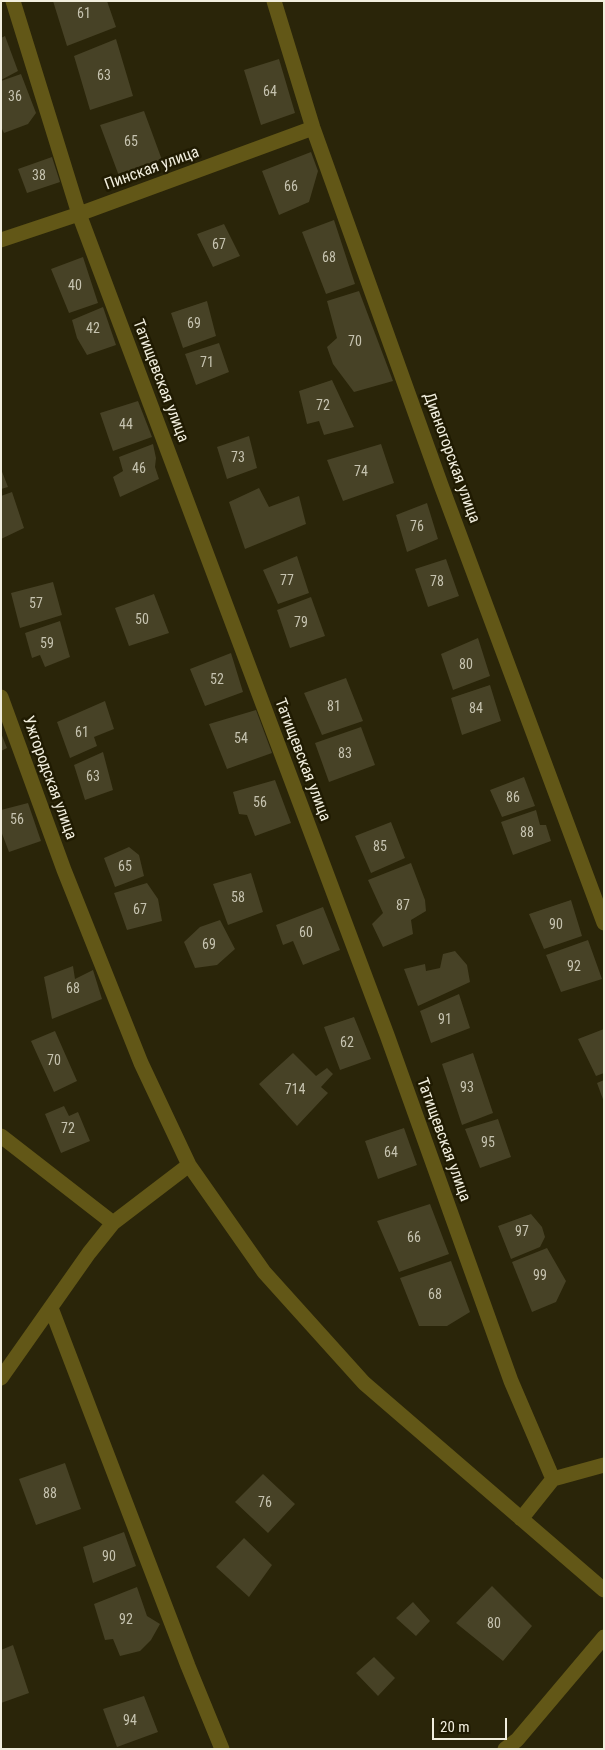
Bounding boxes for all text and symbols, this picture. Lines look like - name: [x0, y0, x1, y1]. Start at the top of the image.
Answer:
- house number: 61: [77, 6, 91, 22]
- house number: 63: [97, 68, 111, 84]
- house number: 64: [263, 84, 277, 100]
- house number: 36: [8, 89, 22, 105]
- house number: 65: [124, 134, 138, 150]
- street label: Пинская улица: [102, 143, 202, 195]
- house number: 38: [32, 168, 46, 184]
- house number: 66: [284, 179, 298, 195]
- house number: 67: [212, 237, 226, 253]
- house number: 68: [322, 250, 336, 266]
- house number: 40: [68, 278, 82, 294]
- house number: 69: [187, 316, 201, 332]
- street label: Татищевская улица: [128, 317, 192, 445]
- house number: 42: [86, 321, 100, 337]
- house number: 70: [348, 334, 362, 350]
- house number: 71: [200, 355, 214, 371]
- street label: Дивногорская улица: [418, 390, 484, 526]
- house number: 72: [316, 398, 330, 414]
- house number: 44: [119, 417, 133, 433]
- house number: 73: [231, 450, 245, 466]
- house number: 46: [132, 461, 146, 477]
- house number: 74: [354, 464, 368, 480]
- house number: 76: [410, 519, 424, 535]
- house number: 77: [280, 573, 294, 589]
- house number: 78: [430, 574, 444, 590]
- house number: 57: [29, 596, 43, 612]
- house number: 50: [135, 612, 149, 628]
- house number: 79: [294, 615, 308, 631]
- house number: 59: [40, 636, 54, 652]
- house number: 80: [459, 657, 473, 673]
- house number: 52: [210, 672, 224, 688]
- street label: Татищевская улица: [270, 696, 334, 824]
- house number: 81: [327, 699, 341, 715]
- house number: 84: [469, 701, 483, 717]
- street label: Ужгородская улица: [18, 714, 80, 842]
- house number: 61: [75, 725, 89, 741]
- house number: 54: [234, 731, 248, 747]
- house number: 83: [338, 746, 352, 762]
- house number: 63: [86, 769, 100, 785]
- house number: 86: [506, 790, 520, 806]
- house number: 56: [253, 795, 267, 811]
- house number: 56: [10, 812, 24, 828]
- house number: 88: [520, 825, 534, 841]
- house number: 85: [373, 839, 387, 855]
- house number: 65: [118, 859, 132, 875]
- house number: 58: [231, 890, 245, 906]
- house number: 87: [396, 898, 410, 914]
- house number: 67: [133, 902, 147, 918]
- house number: 90: [549, 917, 563, 933]
- house number: 60: [299, 925, 313, 941]
- house number: 69: [202, 937, 216, 953]
- house number: 92: [567, 959, 581, 975]
- house number: 68: [66, 981, 80, 997]
- house number: 91: [438, 1012, 452, 1028]
- house number: 62: [340, 1035, 354, 1051]
- house number: 70: [47, 1053, 61, 1069]
- street label: Татищевская улица: [412, 1076, 474, 1204]
- house number: 93: [460, 1080, 474, 1096]
- house number: 714: [285, 1082, 305, 1098]
- house number: 72: [61, 1121, 75, 1137]
- house number: 95: [481, 1135, 495, 1151]
- house number: 64: [384, 1145, 398, 1161]
- house number: 97: [515, 1224, 529, 1240]
- house number: 66: [407, 1230, 421, 1246]
- house number: 99: [533, 1268, 547, 1284]
- house number: 68: [428, 1287, 442, 1303]
- house number: 88: [43, 1486, 57, 1502]
- house number: 76: [258, 1495, 272, 1511]
- house number: 90: [102, 1549, 116, 1565]
- house number: 92: [119, 1612, 133, 1628]
- house number: 80: [487, 1616, 501, 1632]
- scale bar: [435, 1708, 510, 1740]
- house number: 94: [123, 1713, 137, 1729]
- text: 20 m: [440, 1718, 470, 1736]

